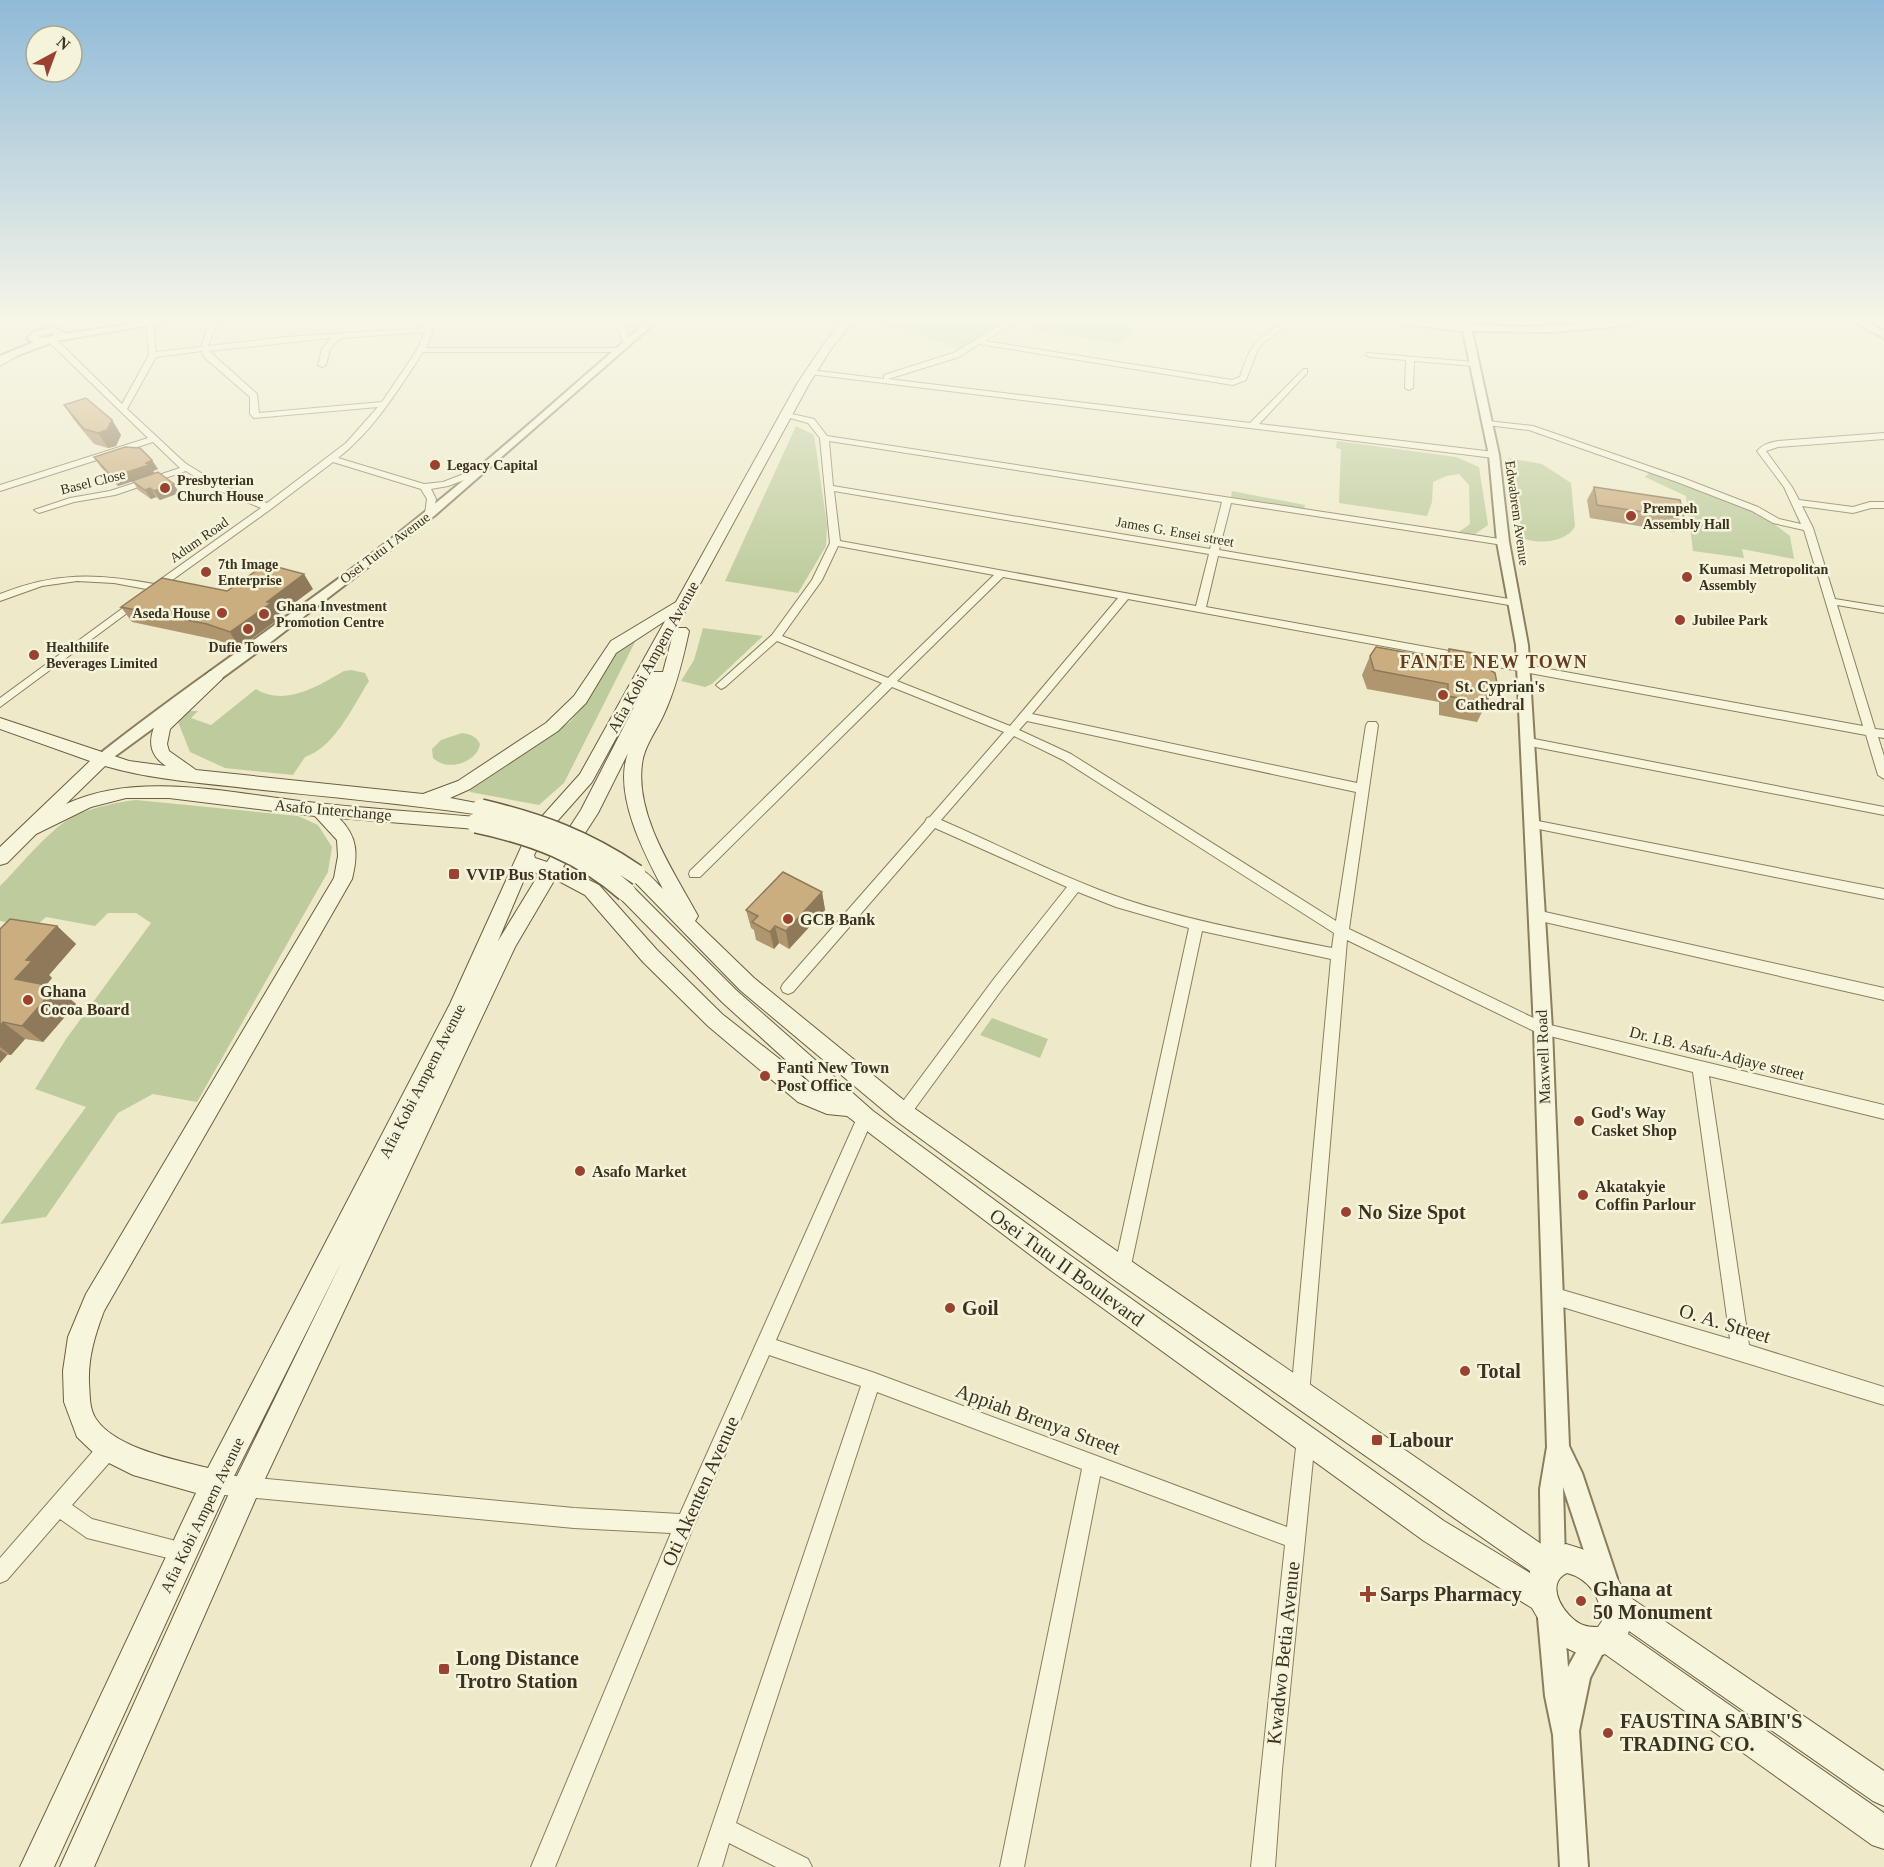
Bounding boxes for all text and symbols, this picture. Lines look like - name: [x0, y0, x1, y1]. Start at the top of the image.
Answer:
- north arrow: [24, 24, 84, 84]
- text: N: [54, 33, 74, 54]
- marker: Legacy Capital: [428, 458, 442, 472]
- place label: Legacy Capital: [447, 458, 538, 473]
- street label: Edwabrem Avenue: [1502, 460, 1532, 566]
- street label: Basel Close: [59, 467, 127, 497]
- place label: Presbyterian Church House: [177, 473, 263, 504]
- marker: Presbyterian Church House: [158, 481, 172, 495]
- place label: Prempeh Assembly Hall: [1643, 501, 1730, 532]
- street label: Osei Tutu I Avenue: [337, 509, 433, 587]
- marker: Prempeh Assembly Hall: [1624, 509, 1638, 523]
- street label: Adum Road: [167, 514, 231, 566]
- street label: James G. Ensei street: [1115, 514, 1235, 550]
- place label: 7th Image Enterprise: [218, 557, 282, 588]
- place label: Kumasi Metropolitan Assembly: [1699, 562, 1828, 593]
- marker: 7th Image Enterprise: [199, 565, 213, 579]
- marker: Kumasi Metropolitan Assembly: [1680, 570, 1694, 584]
- street label: Afia Kobi Ampem Avenue: [604, 578, 703, 736]
- place label: Ghana Investment Promotion Centre: [276, 599, 387, 630]
- place label: Aseda House: [133, 606, 210, 621]
- marker: Aseda House: [215, 606, 229, 620]
- marker: Ghana Investment Promotion Centre: [257, 607, 271, 621]
- marker: Jubilee Park: [1673, 613, 1687, 627]
- place label: Jubilee Park: [1692, 613, 1768, 628]
- marker: Dufie Towers: [241, 622, 255, 636]
- place label: Healthilife Beverages Limited: [46, 640, 158, 671]
- place label: Dufie Towers: [209, 640, 288, 655]
- marker: Healthilife Beverages Limited: [27, 648, 41, 662]
- district label: FANTE NEW TOWN: [1400, 652, 1588, 672]
- place label: St. Cyprian's Cathedral: [1455, 678, 1545, 713]
- marker: St. Cyprian's Cathedral: [1436, 688, 1450, 702]
- street label: Asafo Interchange: [274, 796, 392, 825]
- place label: VVIP Bus Station: [466, 866, 587, 883]
- marker: VVIP Bus Station: [447, 867, 461, 881]
- place label: GCB Bank: [800, 911, 875, 928]
- marker: GCB Bank: [781, 912, 795, 926]
- place label: Ghana Cocoa Board: [40, 983, 129, 1018]
- marker: Ghana Cocoa Board: [21, 993, 35, 1007]
- street label: Afia Kobi Ampem Avenue: [376, 1001, 469, 1161]
- street label: Maxwell Road: [1533, 1009, 1553, 1105]
- street label: Dr. I.B. Asafu-Adjaye street: [1628, 1023, 1807, 1084]
- place label: Fanti New Town Post Office: [777, 1059, 889, 1094]
- marker: Fanti New Town Post Office: [758, 1069, 772, 1083]
- place label: God's Way Casket Shop: [1591, 1104, 1677, 1140]
- marker: God's Way Casket Shop: [1572, 1114, 1586, 1128]
- place label: Asafo Market: [592, 1163, 687, 1180]
- marker: Asafo Market: [573, 1164, 587, 1178]
- place label: Akatakyie Coffin Parlour: [1595, 1178, 1696, 1213]
- marker: Akatakyie Coffin Parlour: [1576, 1188, 1590, 1202]
- place label: No Size Spot: [1358, 1201, 1466, 1224]
- street label: Osei Tutu II Boulevard: [986, 1204, 1148, 1330]
- marker: No Size Spot: [1339, 1205, 1353, 1219]
- place label: Goil: [962, 1297, 999, 1319]
- street label: O. A. Street: [1677, 1299, 1774, 1347]
- marker: Goil: [943, 1301, 957, 1315]
- place label: Total: [1477, 1360, 1521, 1382]
- marker: Total: [1458, 1364, 1472, 1378]
- street label: Appiah Brenya Street: [952, 1379, 1124, 1460]
- street label: Oti Akenten Avenue: [657, 1413, 743, 1569]
- place label: Labour: [1389, 1429, 1454, 1451]
- marker: Labour: [1370, 1433, 1384, 1447]
- street label: Afia Kobi Ampem Avenue: [157, 1435, 248, 1596]
- street label: Kwadwo Betia Avenue: [1262, 1560, 1304, 1746]
- place label: Ghana at 50 Monument: [1593, 1578, 1713, 1623]
- place label: Sarps Pharmacy: [1380, 1583, 1522, 1606]
- marker: Sarps Pharmacy: [1361, 1587, 1375, 1601]
- marker: Ghana at 50 Monument: [1574, 1594, 1588, 1608]
- place label: Long Distance Trotro Station: [456, 1647, 579, 1692]
- marker: Long Distance Trotro Station: [437, 1662, 451, 1676]
- place label: FAUSTINA SABIN'S TRADING CO.: [1620, 1710, 1802, 1755]
- marker: FAUSTINA SABIN'S TRADING CO.: [1601, 1726, 1615, 1740]

